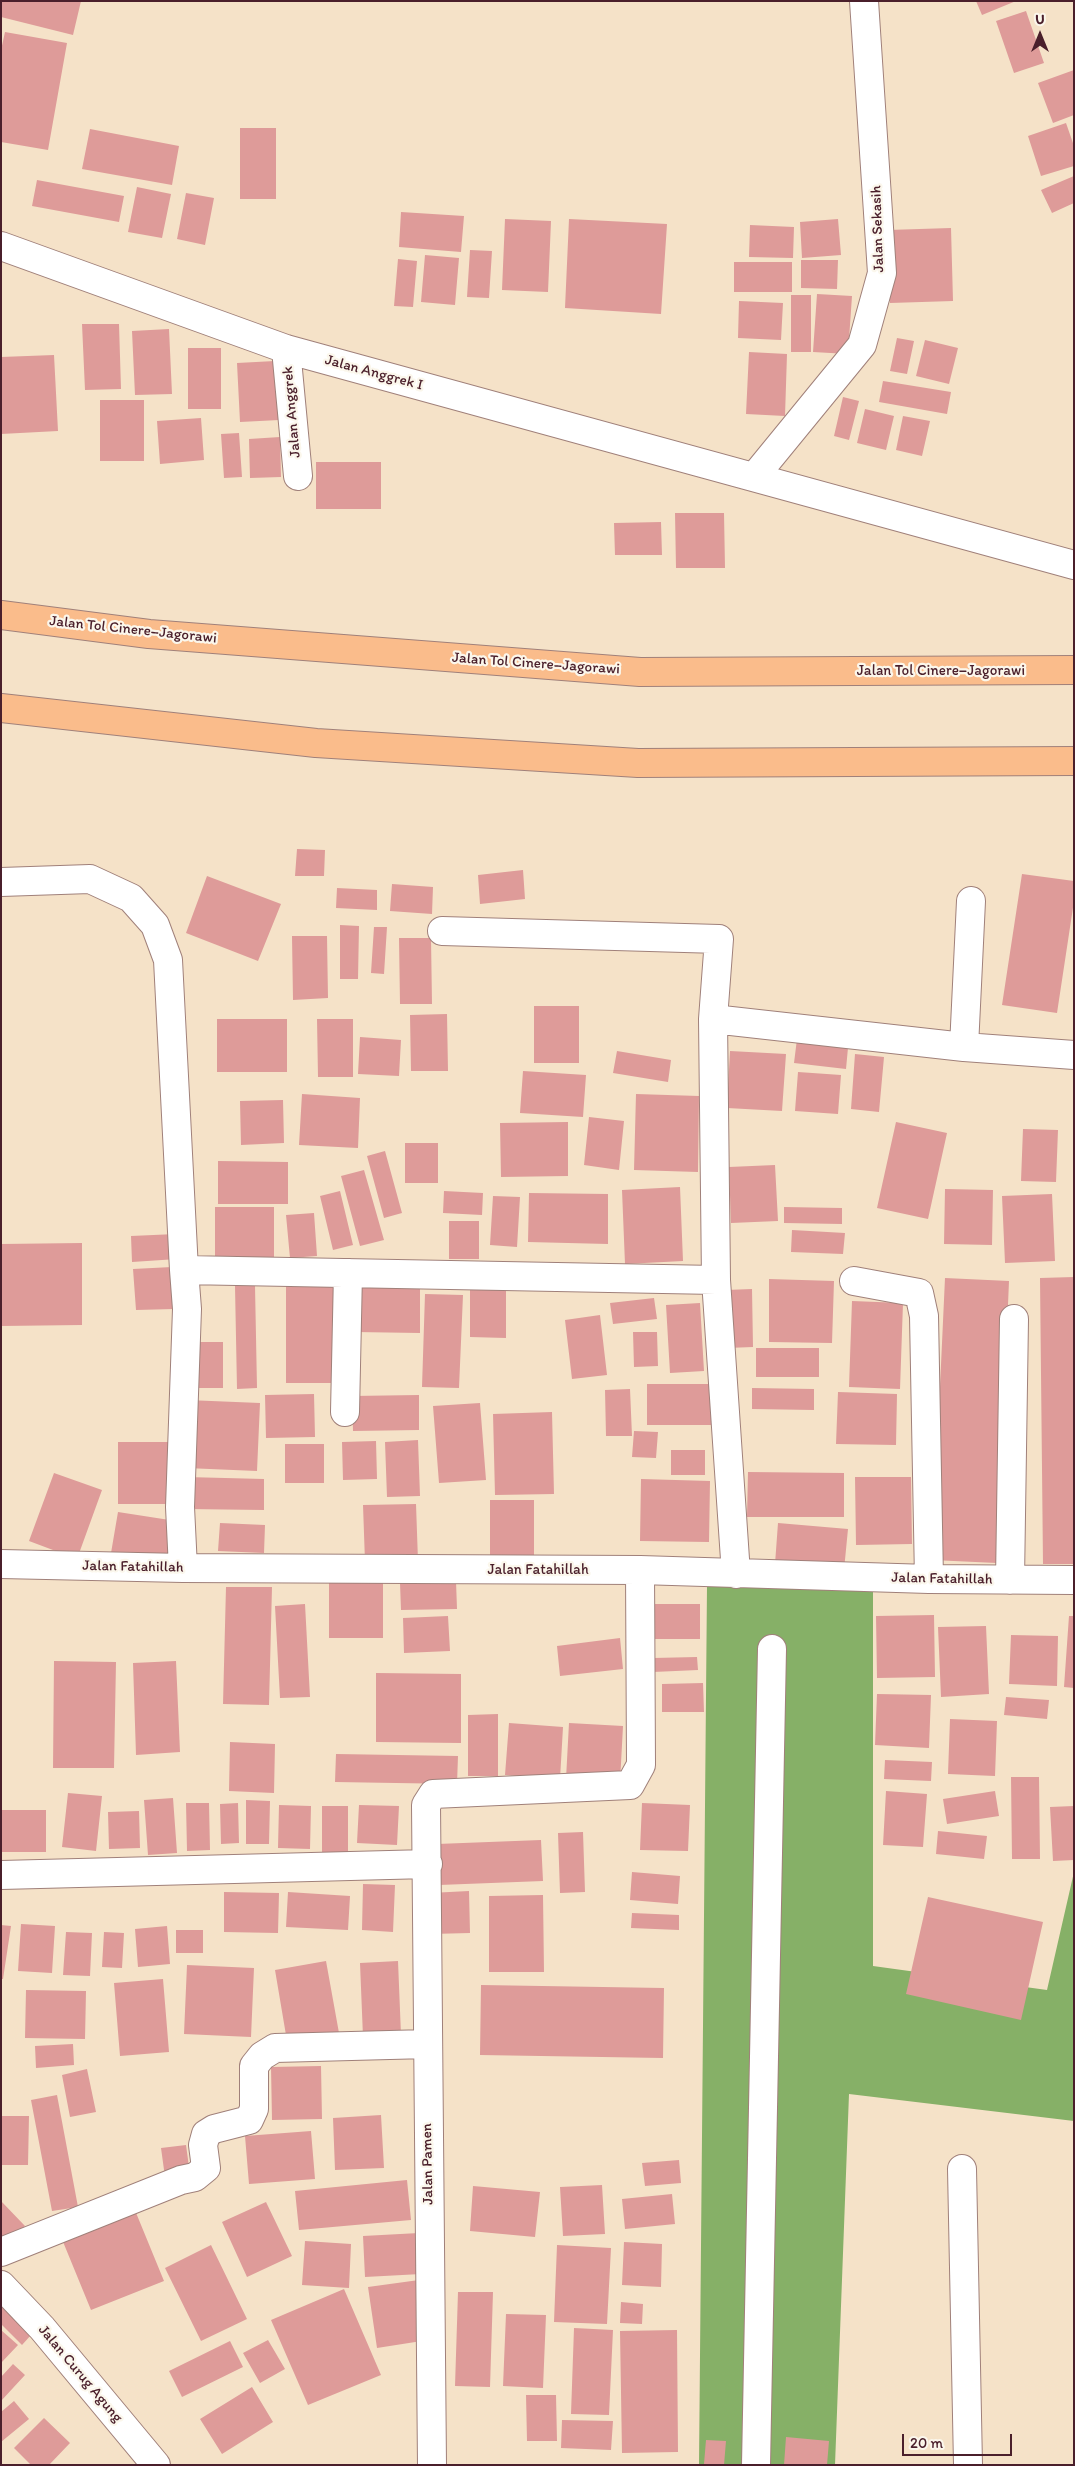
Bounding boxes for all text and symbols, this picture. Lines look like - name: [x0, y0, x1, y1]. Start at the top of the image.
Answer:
- north arrow: [1015, 10, 1065, 60]
- text: U: [1035, 11, 1045, 28]
- street label: Jalan Sekasih: [867, 185, 889, 273]
- street label: Jalan Anggrek I: [323, 351, 425, 395]
- street label: Jalan Anggrek: [279, 365, 305, 459]
- street label: Jalan Tol Cinere–Jagorawi: [48, 612, 218, 648]
- street label: Jalan Tol Cinere–Jagorawi: [451, 649, 621, 679]
- street label: Jalan Tol Cinere–Jagorawi: [857, 662, 1025, 680]
- street label: Jalan Fatahillah: [82, 1557, 184, 1577]
- street label: Jalan Fatahillah: [487, 1561, 589, 1579]
- street label: Jalan Fatahillah: [891, 1569, 993, 1589]
- street label: Jalan Pamen: [418, 2123, 438, 2205]
- street label: Jalan Curug Agung: [34, 2321, 126, 2427]
- scale bar: [905, 2424, 1015, 2456]
- text: 20 m: [910, 2434, 943, 2452]

